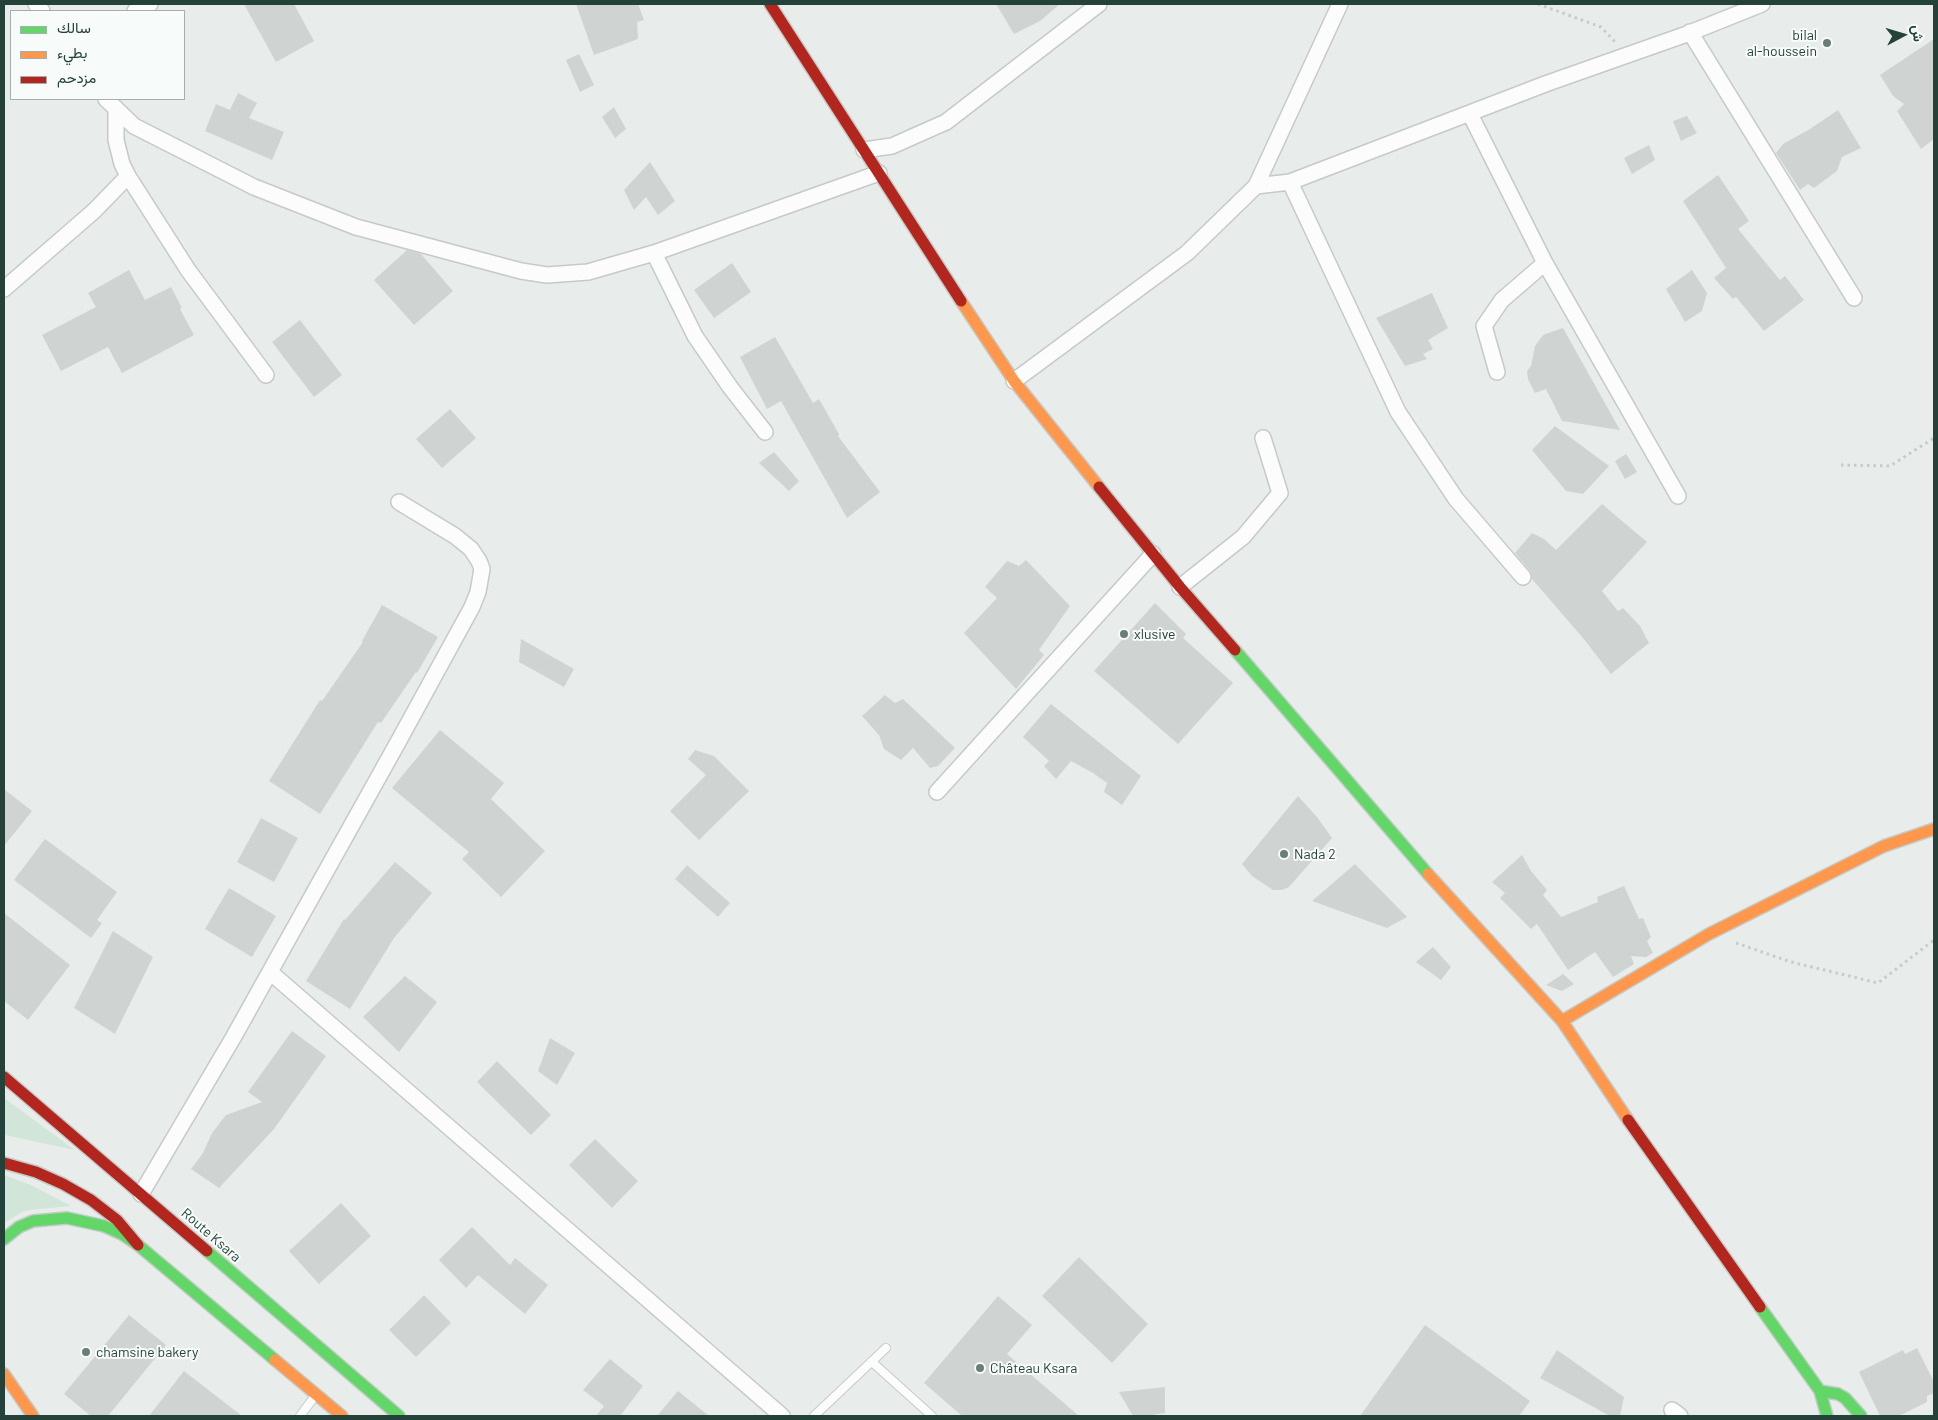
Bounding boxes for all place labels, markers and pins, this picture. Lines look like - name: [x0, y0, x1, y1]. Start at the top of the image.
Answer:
- place label: bilal al-houssein: [1747, 27, 1817, 59]
- marker: bilal al-houssein: [1821, 37, 1833, 49]
- place label: xlusive: [1134, 626, 1176, 642]
- marker: xlusive: [1118, 628, 1130, 640]
- place label: Nada 2: [1294, 846, 1336, 862]
- marker: Nada 2: [1278, 848, 1290, 860]
- place label: chamsine bakery: [96, 1344, 199, 1360]
- marker: chamsine bakery: [80, 1346, 92, 1358]
- place label: Château Ksara: [990, 1360, 1077, 1376]
- marker: Château Ksara: [974, 1362, 986, 1374]

